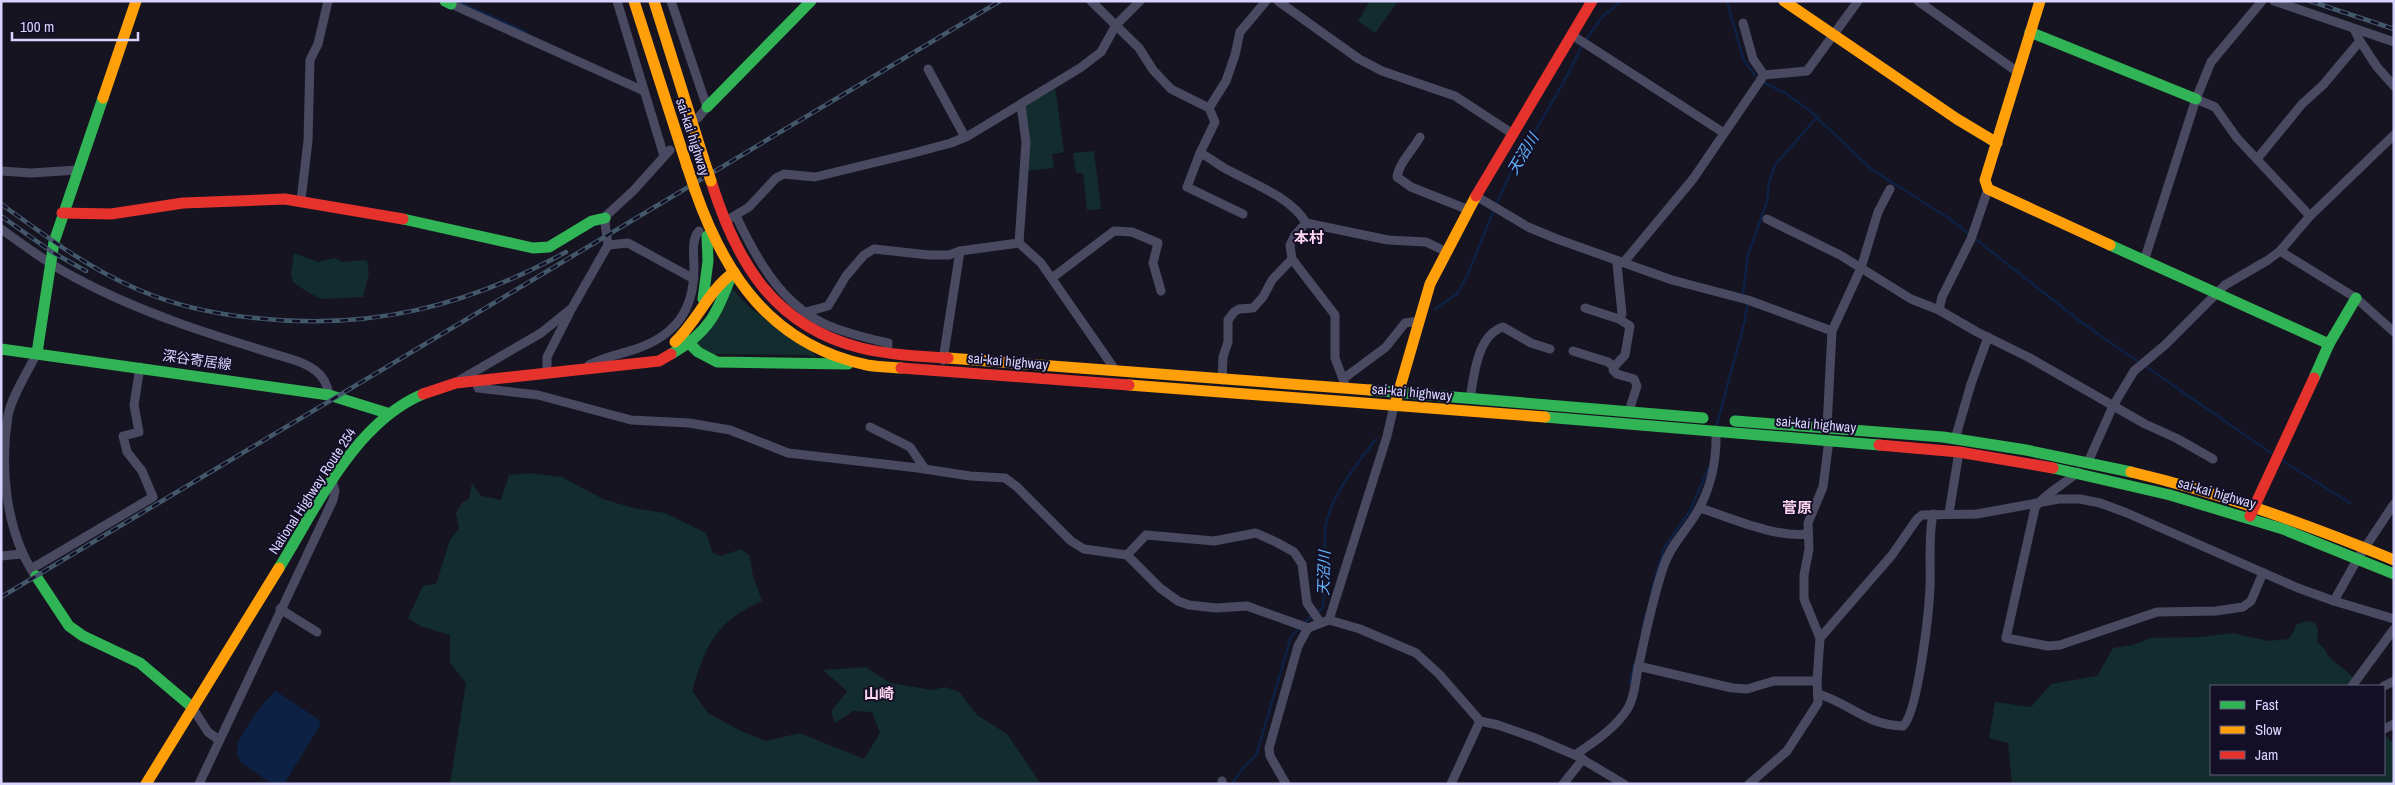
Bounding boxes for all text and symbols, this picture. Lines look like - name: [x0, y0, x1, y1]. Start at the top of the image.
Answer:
- scale bar: [12, 10, 139, 42]
- text: 100 m: [20, 16, 54, 37]
- street label: sai-kai highway: [672, 96, 714, 178]
- water label: 天沼川: [1502, 127, 1544, 178]
- district label: 本村: [1294, 227, 1324, 248]
- street label: 深谷寄居線: [161, 346, 233, 374]
- street label: sai-kai highway: [967, 349, 1049, 373]
- street label: sai-kai highway: [1371, 380, 1453, 404]
- street label: sai-kai highway: [1775, 412, 1857, 436]
- street label: National Highway Route 254: [264, 424, 360, 557]
- street label: sai-kai highway: [2176, 473, 2258, 513]
- district label: 菅原: [1782, 497, 1812, 518]
- water label: 天沼川: [1312, 548, 1335, 596]
- district label: 山崎: [864, 683, 894, 704]
- legend: [2210, 685, 2385, 775]
- text: Fast: [2255, 694, 2279, 715]
- text: Slow: [2255, 719, 2282, 740]
- text: Jam: [2255, 744, 2278, 765]

